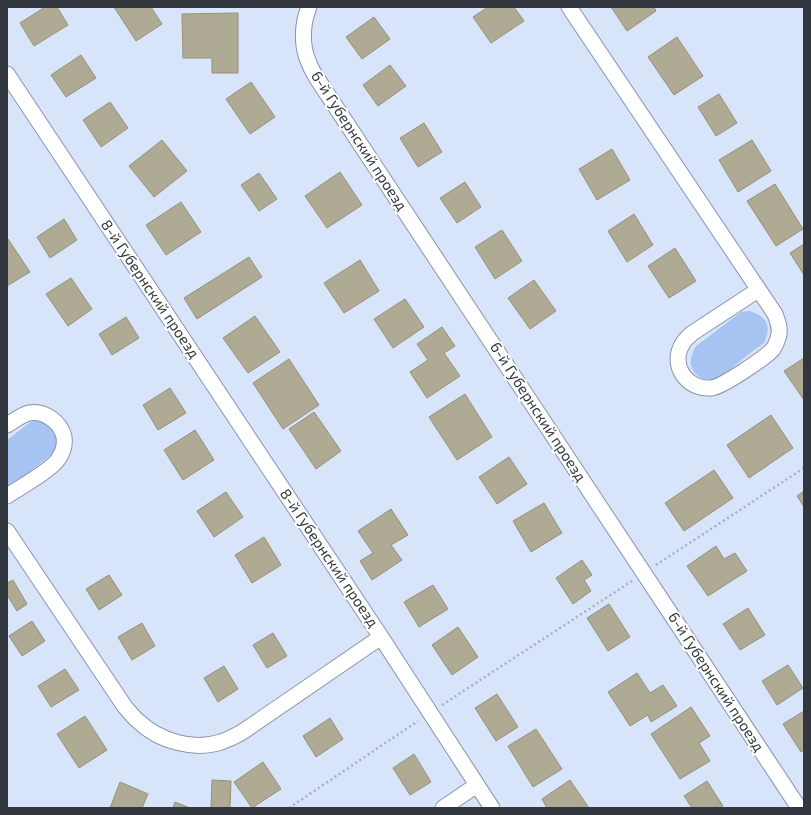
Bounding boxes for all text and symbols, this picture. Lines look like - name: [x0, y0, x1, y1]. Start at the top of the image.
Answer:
- street label: 6-й Губернский проезд: [307, 67, 412, 214]
- street label: 8-й Губернский проезд: [97, 216, 204, 362]
- street label: 6-й Губернский проезд: [486, 338, 591, 485]
- street label: 8-й Губернский проезд: [276, 485, 383, 631]
- street label: 6-й Губернский проезд: [664, 608, 769, 755]

